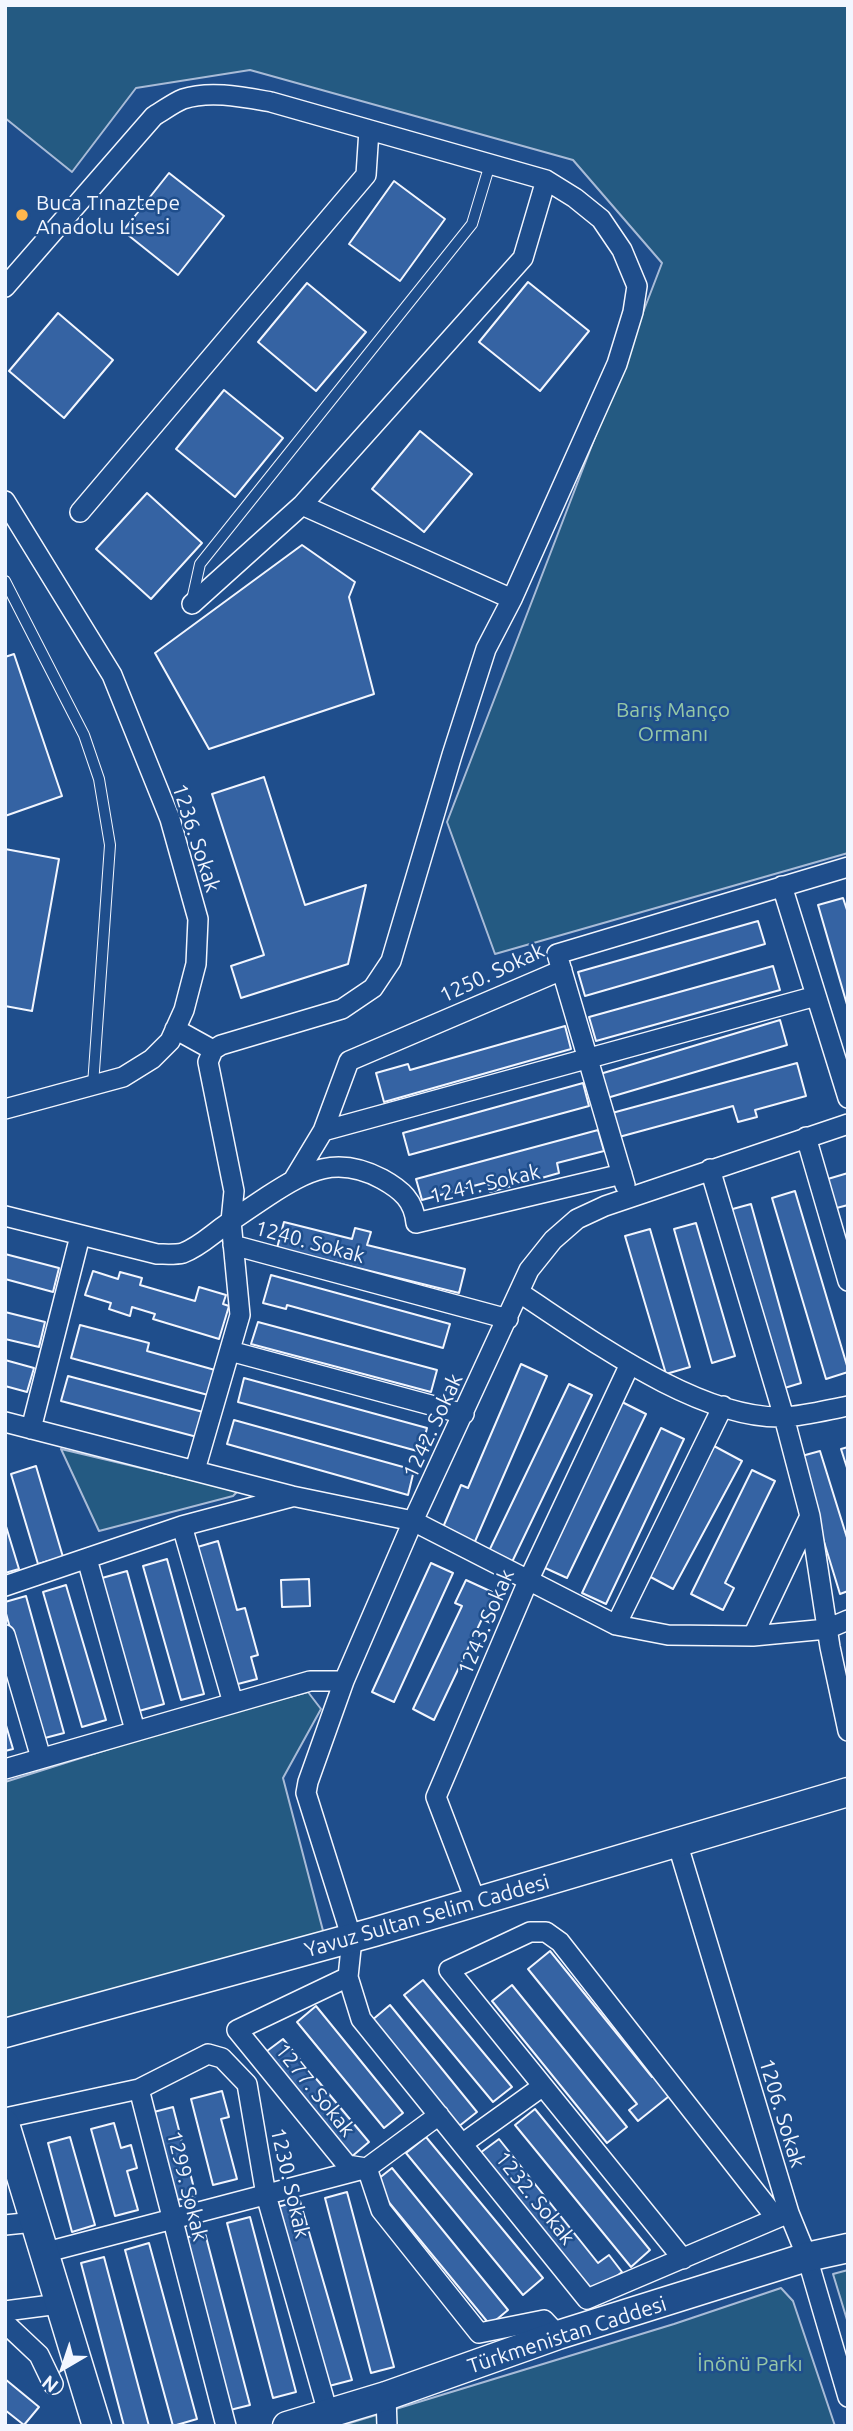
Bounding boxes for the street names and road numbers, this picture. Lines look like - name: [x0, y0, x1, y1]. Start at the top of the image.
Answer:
- street label: 1236. Sokak: [167, 781, 225, 895]
- street label: 1250. Sokak: [436, 938, 548, 1008]
- street label: 1241. Sokak: [427, 1159, 543, 1209]
- street label: 1240. Sokak: [252, 1215, 368, 1269]
- street label: 1242. Sokak: [398, 1370, 468, 1482]
- street label: 1243. Sokak: [452, 1565, 520, 1679]
- street label: Yavuz Sultan Selim Caddesi: [302, 1869, 552, 1963]
- street label: 1277. Sokak: [270, 2038, 360, 2142]
- street label: 1206. Sokak: [753, 2055, 811, 2171]
- street label: 1230. Sokak: [265, 2125, 315, 2241]
- street label: 1299. Sokak: [161, 2128, 213, 2244]
- street label: 1232. Sokak: [490, 2146, 580, 2250]
- street label: Türkmenistan Caddesi: [464, 2291, 670, 2379]

